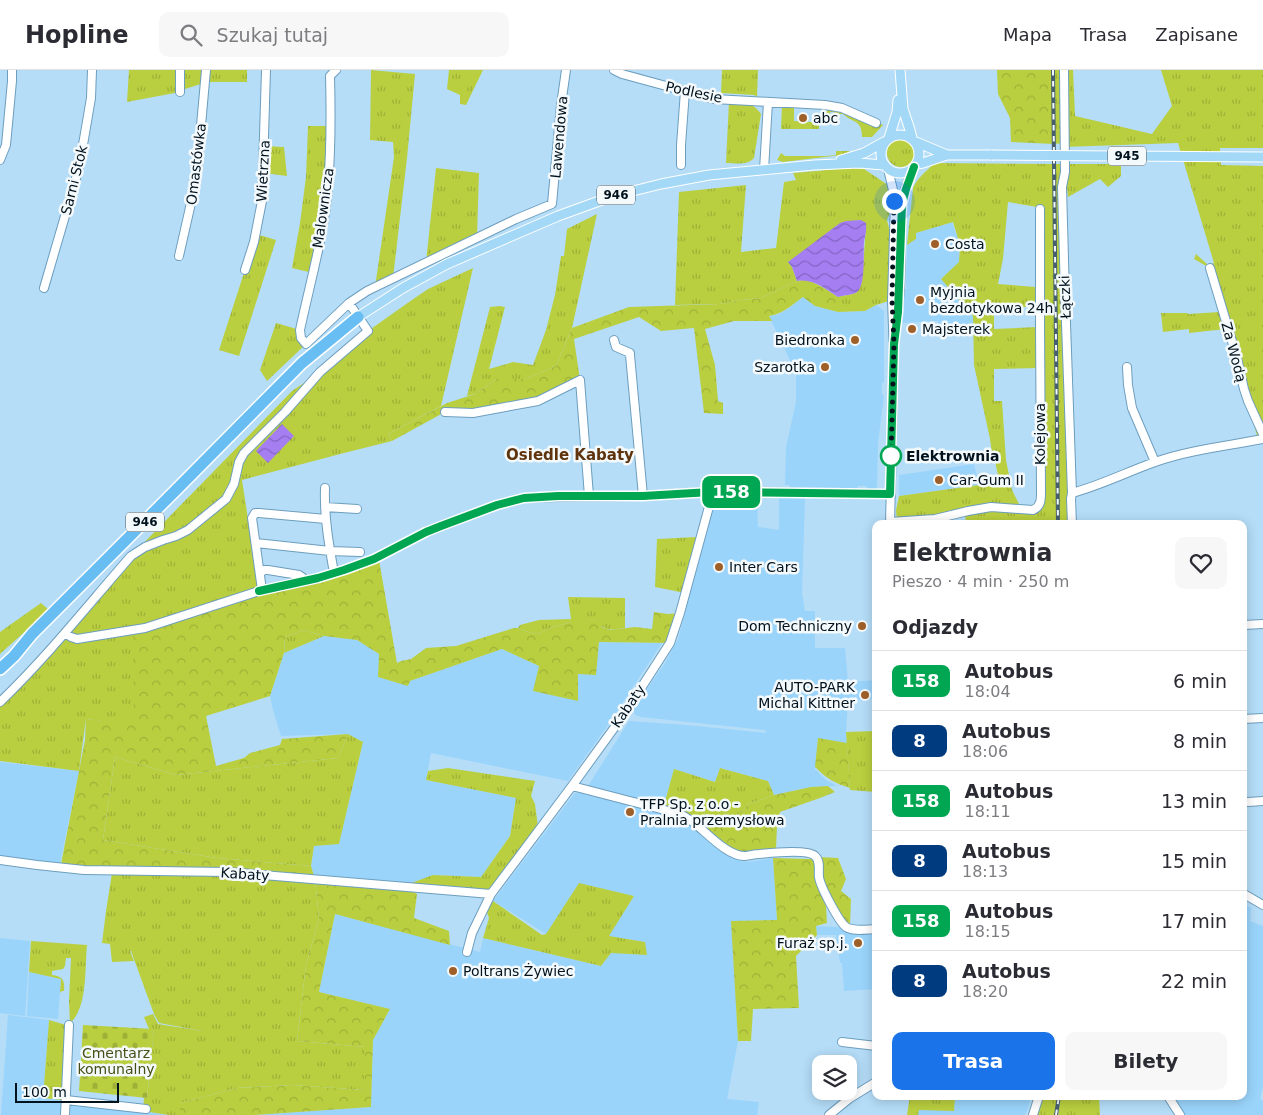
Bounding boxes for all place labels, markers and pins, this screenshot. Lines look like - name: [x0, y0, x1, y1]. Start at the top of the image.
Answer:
- place label: abc: [813, 110, 838, 126]
- marker: abc: [797, 112, 809, 124]
- place label: Costa: [945, 236, 985, 252]
- marker: Costa: [929, 238, 941, 250]
- place label: Myjnia bezdotykowa 24h: [930, 284, 1053, 316]
- marker: Myjnia bezdotykowa 24h: [914, 294, 926, 306]
- place label: Majsterek: [922, 321, 991, 337]
- marker: Majsterek: [906, 323, 918, 335]
- place label: Biedronka: [775, 332, 845, 348]
- marker: Biedronka: [849, 334, 861, 346]
- place label: Szarotka: [754, 359, 815, 375]
- marker: Szarotka: [819, 361, 831, 373]
- marker: Elektrownia: [880, 445, 902, 467]
- place label: Elektrownia: [906, 448, 1000, 464]
- place label: Car-Gum II: [949, 472, 1024, 488]
- marker: Car-Gum II: [933, 474, 945, 486]
- place label: Inter Cars: [729, 559, 798, 575]
- marker: Inter Cars: [713, 561, 725, 573]
- place label: Dom Techniczny: [738, 618, 852, 634]
- marker: Dom Techniczny: [856, 620, 868, 632]
- place label: AUTO-PARK Michal Kittner: [758, 679, 856, 711]
- marker: AUTO-PARK Michal Kittner: [859, 689, 871, 701]
- place label: TFP Sp. z o.o - Pralnia przemysłowa: [639, 796, 785, 828]
- marker: TFP Sp. z o.o - Pralnia przemysłowa: [624, 806, 636, 818]
- place label: Furaż sp.j.: [777, 935, 848, 951]
- marker: Furaż sp.j.: [852, 937, 864, 949]
- place label: Poltrans Żywiec: [463, 962, 573, 979]
- marker: Poltrans Żywiec: [447, 965, 459, 977]

